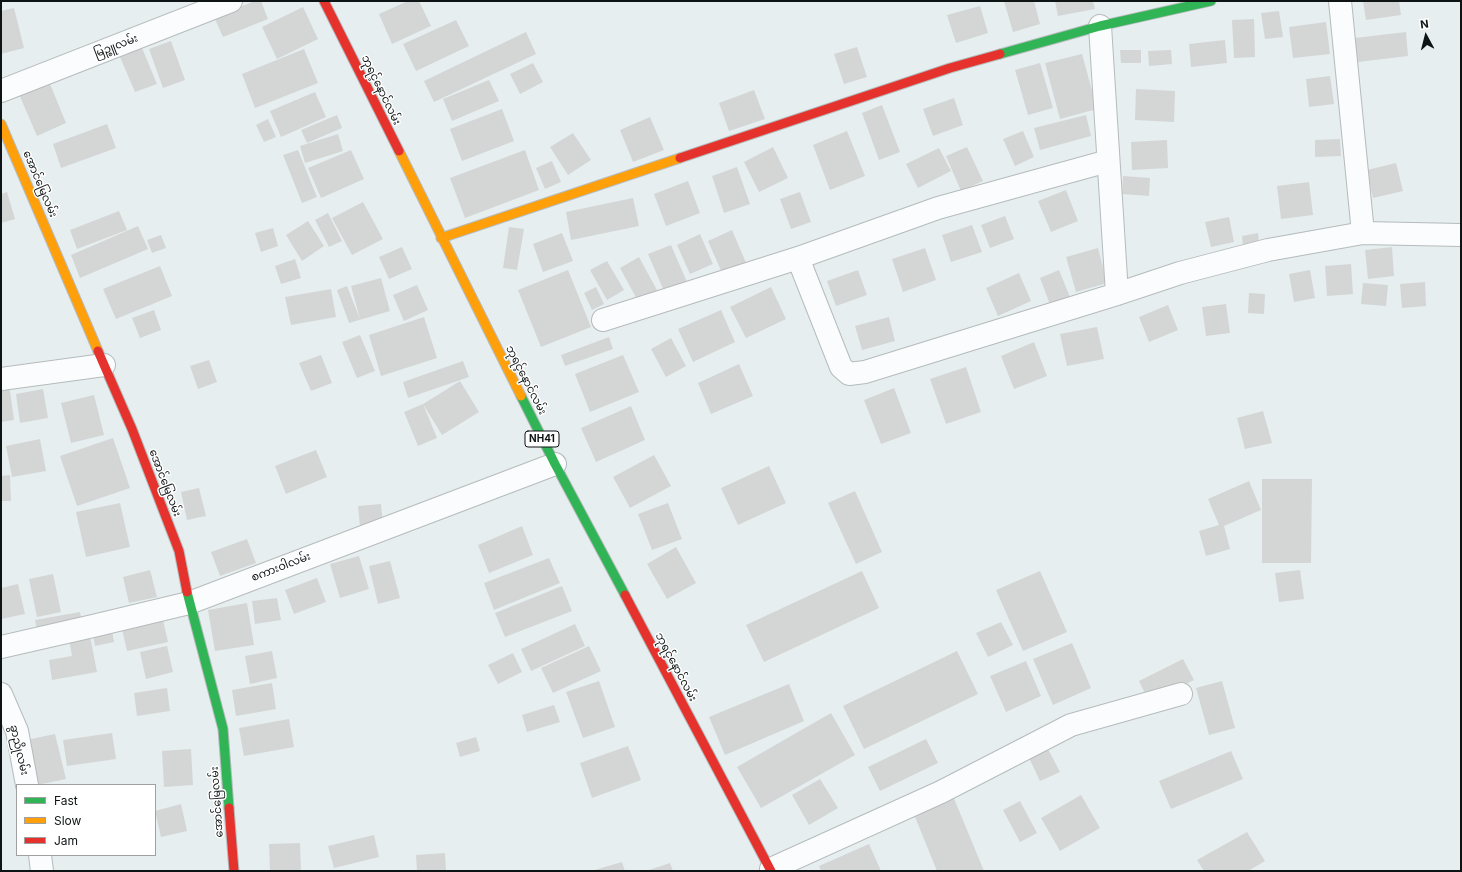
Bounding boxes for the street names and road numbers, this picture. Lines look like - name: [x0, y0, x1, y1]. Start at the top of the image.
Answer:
- street label: မြဉ္ဇူလမ်း: [92, 32, 140, 60]
- street label: ဘုရင့်နောင်လမ်း: [358, 53, 404, 127]
- street label: အောင်မြေလမ်း: [20, 149, 60, 219]
- street label: ဘုရင့်နောင်လမ်း: [503, 343, 549, 417]
- road number: NH41: [525, 431, 559, 447]
- street label: အောင်မြေလမ်း: [146, 447, 184, 519]
- street label: စကားဝါလမ်း: [249, 550, 313, 584]
- street label: ဘုရင့်နောင်လမ်း: [652, 630, 700, 704]
- street label: ခွာညိုလမ်း: [7, 724, 31, 776]
- street label: အောင်မြေလမ်း: [208, 766, 226, 838]

